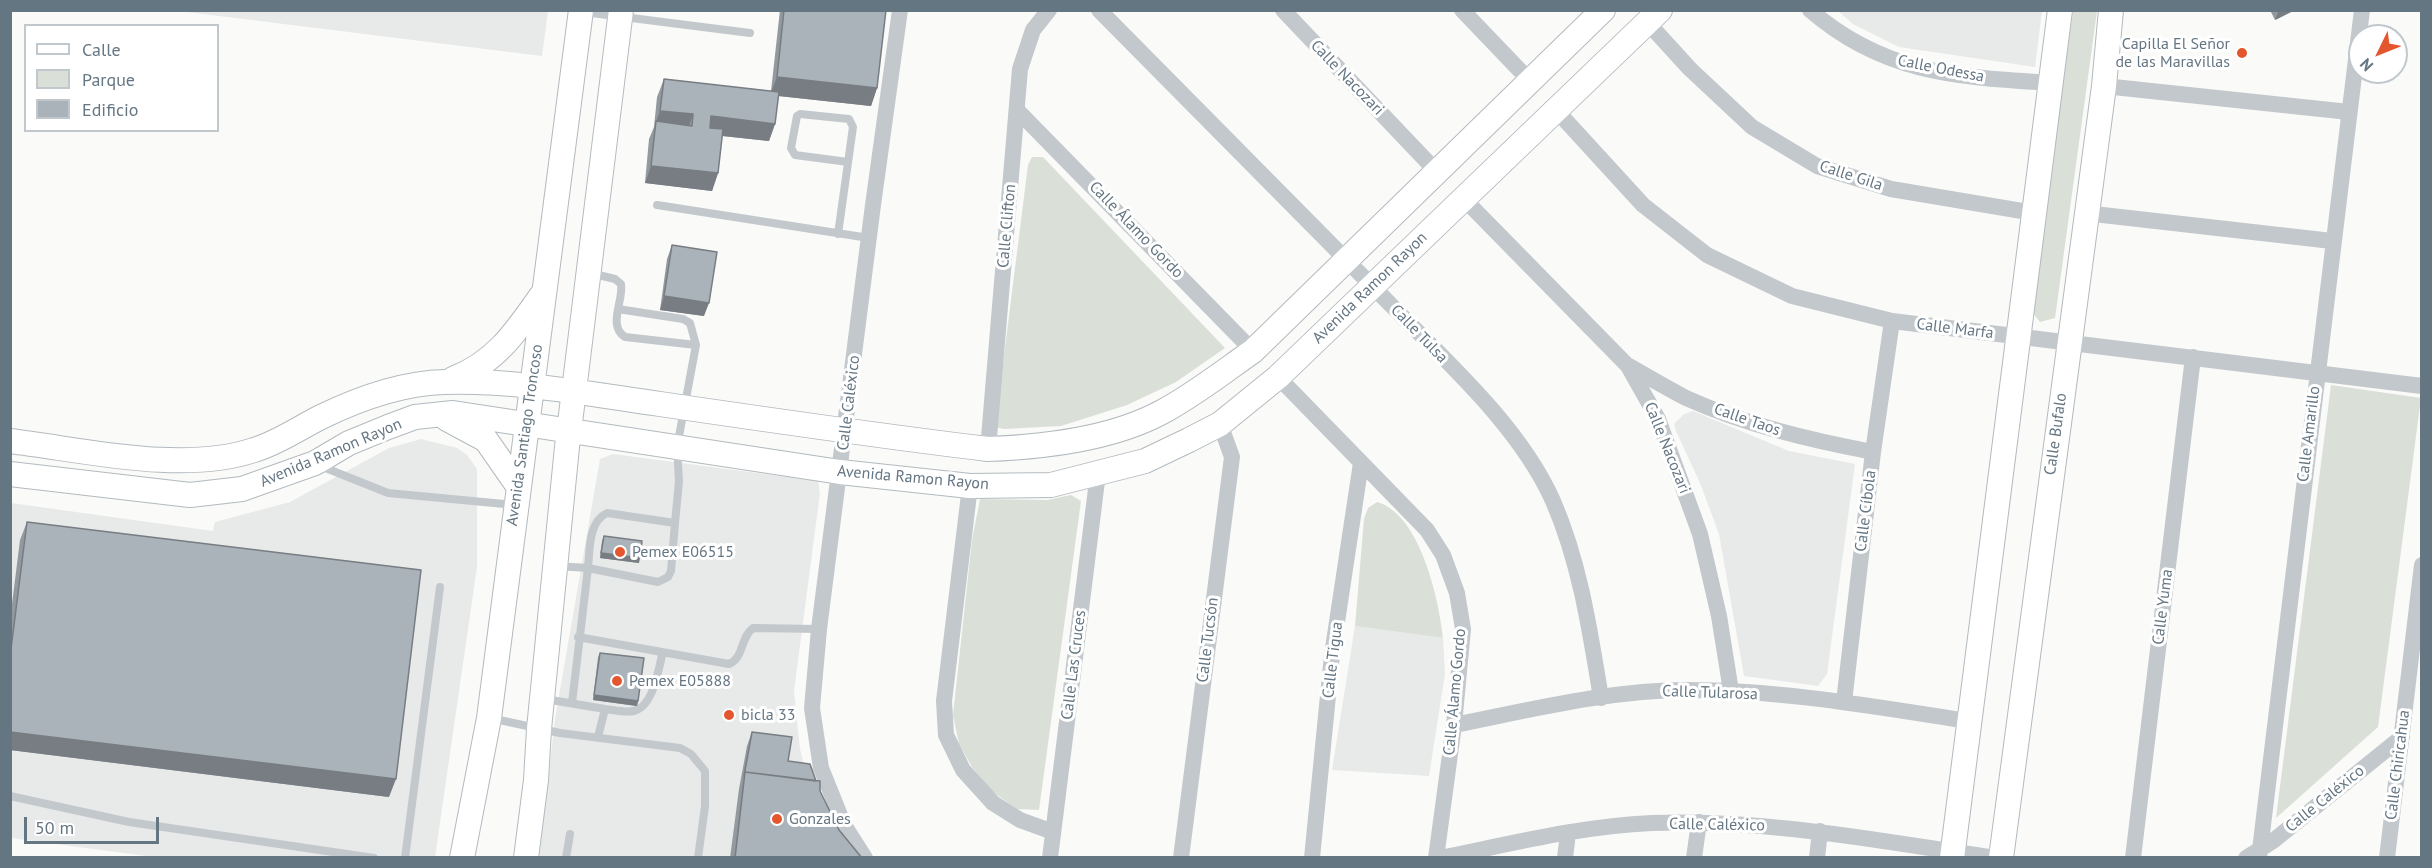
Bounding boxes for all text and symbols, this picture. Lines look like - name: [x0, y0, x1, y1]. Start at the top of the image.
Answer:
- legend: [24, 24, 219, 132]
- north arrow: [2348, 24, 2408, 84]
- place label: Capilla El Señor de las Maravillas: [2115, 34, 2230, 72]
- street label: Calle Nacozari: [1306, 36, 1388, 120]
- text: Calle: [82, 38, 121, 61]
- marker: Capilla El Señor de las Maravillas: [2235, 46, 2249, 60]
- street label: Calle Odessa: [1896, 51, 1986, 87]
- text: N: [2355, 54, 2377, 76]
- text: Parque: [82, 68, 135, 91]
- text: Edificio: [82, 98, 138, 121]
- street label: Calle Gila: [1817, 157, 1885, 195]
- street label: Calle Álamo Gordo: [1085, 178, 1187, 282]
- street label: Calle Clifton: [994, 183, 1020, 269]
- street label: Avenida Ramon Rayon: [1309, 228, 1431, 348]
- street label: Calle Tulsa: [1386, 301, 1452, 367]
- street label: Calle Marfa: [1915, 315, 1995, 343]
- street label: Avenida Santiago Troncoso: [503, 343, 547, 527]
- street label: Calle Caléxico: [834, 354, 864, 452]
- street label: Calle Amarillo: [2294, 385, 2324, 483]
- street label: Calle Bufalo: [2041, 392, 2071, 476]
- street label: Calle Nacozari: [1640, 399, 1694, 497]
- street label: Calle Taos: [1711, 400, 1783, 440]
- street label: Avenida Ramon Rayon: [257, 414, 405, 492]
- street label: Avenida Ramon Rayon: [836, 462, 990, 494]
- street label: Calle Cíbola: [1851, 469, 1881, 553]
- place label: Pemex E06515: [632, 542, 734, 562]
- marker: Pemex E06515: [613, 545, 627, 559]
- street label: Calle Yuma: [2149, 568, 2177, 646]
- street label: Calle Tucsón: [1193, 596, 1223, 684]
- street label: Calle Las Cruces: [1058, 609, 1090, 721]
- street label: Calle Tigua: [1319, 621, 1347, 699]
- street label: Calle Álamo Gordo: [1440, 628, 1470, 756]
- place label: Pemex E05888: [629, 671, 731, 691]
- marker: Pemex E05888: [610, 674, 624, 688]
- street label: Calle Tularosa: [1662, 682, 1758, 704]
- place label: bicla 33: [741, 705, 795, 725]
- marker: bicla 33: [722, 708, 736, 722]
- street label: Calle Chiricahua: [2382, 709, 2414, 821]
- street label: Calle Caléxico: [2282, 761, 2368, 837]
- scale bar: [27, 805, 162, 843]
- place label: Gonzales: [789, 809, 851, 829]
- marker: Gonzales: [770, 812, 784, 826]
- street label: Calle Caléxico: [1669, 815, 1765, 835]
- text: 50 m: [35, 816, 74, 839]

